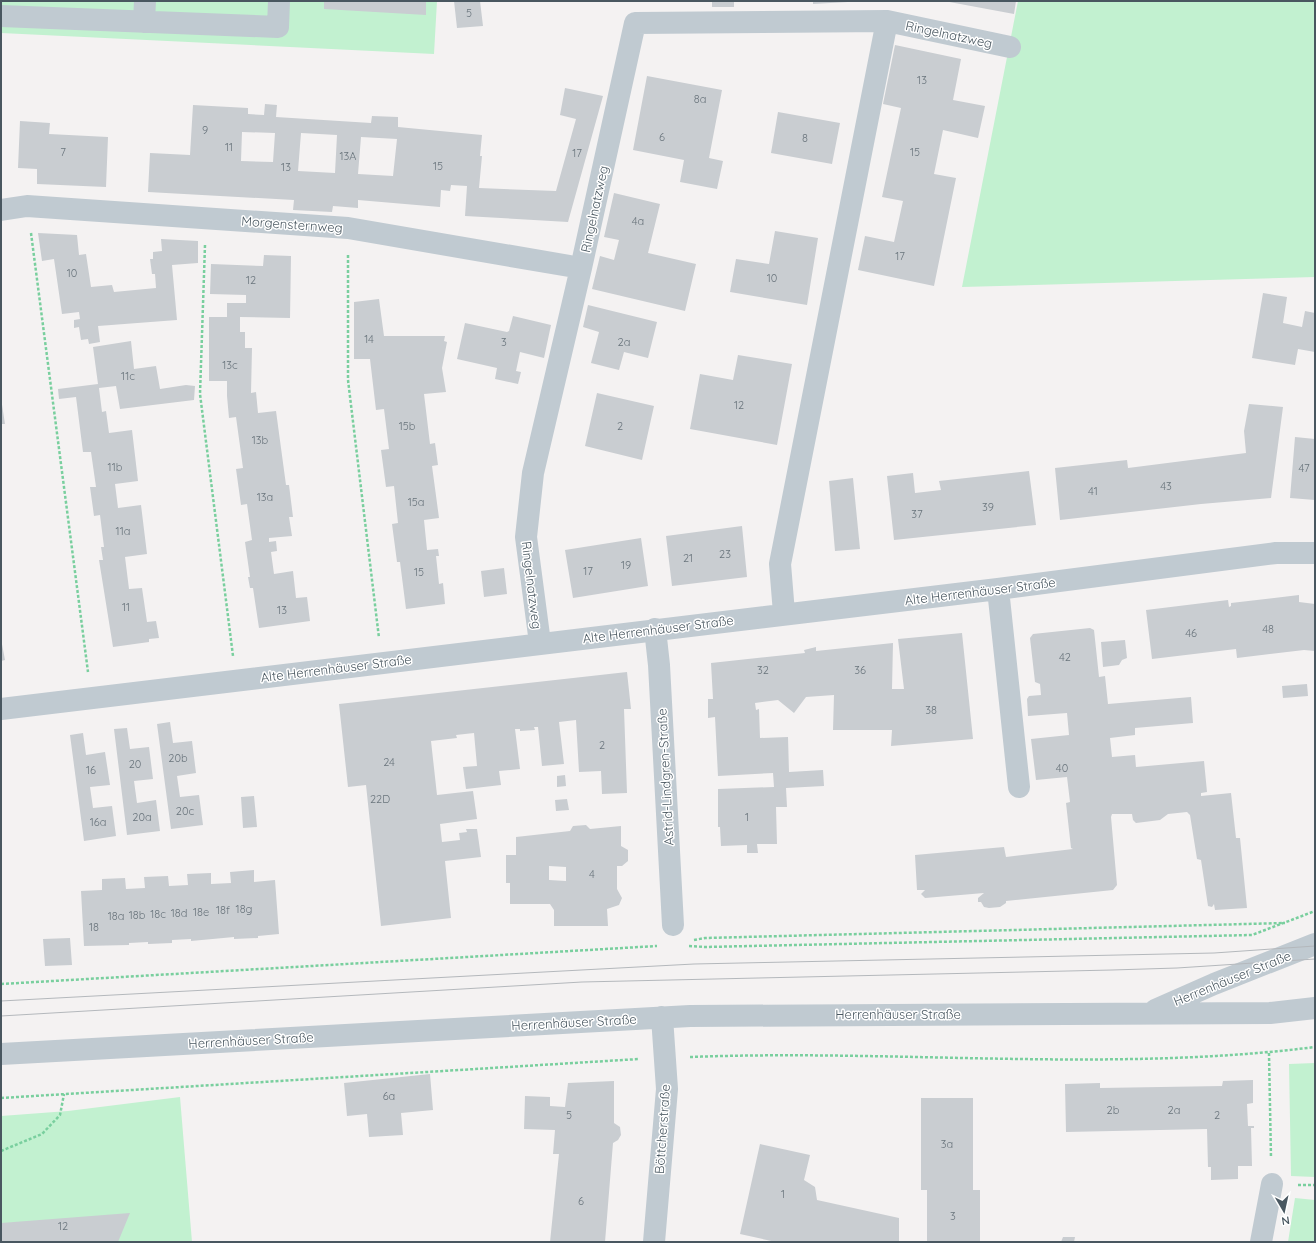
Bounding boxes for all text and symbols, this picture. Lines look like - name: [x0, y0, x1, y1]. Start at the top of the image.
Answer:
- house number: 5: [466, 6, 472, 20]
- street label: Ringelnatzweg: [904, 17, 994, 51]
- house number: 13: [917, 73, 927, 87]
- house number: 8a: [694, 92, 706, 106]
- house number: 9: [202, 123, 208, 137]
- house number: 6: [659, 130, 665, 144]
- house number: 8: [802, 131, 808, 145]
- house number: 11: [225, 140, 233, 154]
- house number: 7: [60, 145, 66, 159]
- house number: 15: [910, 145, 920, 159]
- house number: 17: [572, 146, 582, 160]
- house number: 13A: [340, 149, 356, 163]
- house number: 15: [433, 159, 443, 173]
- house number: 13: [281, 160, 291, 174]
- street label: Ringelnatzweg: [577, 164, 611, 254]
- street label: Morgensternweg: [241, 212, 343, 236]
- house number: 4a: [632, 214, 644, 228]
- house number: 17: [895, 249, 905, 263]
- house number: 10: [67, 266, 77, 280]
- house number: 10: [767, 271, 777, 285]
- house number: 12: [246, 273, 256, 287]
- house number: 14: [364, 332, 374, 346]
- house number: 3: [501, 335, 507, 349]
- house number: 2a: [618, 335, 630, 349]
- house number: 13c: [222, 358, 238, 372]
- house number: 11c: [121, 369, 135, 383]
- house number: 12: [734, 398, 744, 412]
- house number: 15b: [399, 419, 416, 433]
- house number: 2: [617, 419, 623, 433]
- house number: 13b: [252, 433, 269, 447]
- house number: 11b: [108, 460, 123, 474]
- house number: 47: [1298, 461, 1310, 475]
- house number: 43: [1160, 479, 1172, 493]
- house number: 41: [1088, 484, 1098, 498]
- house number: 13a: [257, 490, 273, 504]
- house number: 15a: [408, 495, 424, 509]
- house number: 39: [982, 500, 994, 514]
- house number: 37: [911, 507, 923, 521]
- house number: 11a: [116, 524, 130, 538]
- street label: Ringelnatzweg: [519, 540, 545, 630]
- house number: 23: [719, 547, 731, 561]
- house number: 21: [683, 551, 693, 565]
- house number: 19: [621, 558, 631, 572]
- house number: 17: [583, 564, 593, 578]
- house number: 15: [414, 565, 424, 579]
- street label: Alte Herrenhäuser Straße: [904, 574, 1056, 608]
- house number: 11: [122, 600, 130, 614]
- house number: 13: [277, 603, 287, 617]
- street label: Alte Herrenhäuser Straße: [582, 612, 734, 646]
- house number: 48: [1262, 622, 1274, 636]
- house number: 46: [1185, 626, 1197, 640]
- house number: 42: [1059, 650, 1071, 664]
- street label: Alte Herrenhäuser Straße: [260, 651, 412, 685]
- house number: 32: [757, 663, 769, 677]
- house number: 36: [854, 663, 866, 677]
- house number: 38: [925, 703, 937, 717]
- street label: Astrid-Lindgren-Straße: [653, 708, 677, 846]
- house number: 2: [599, 738, 605, 752]
- house number: 20b: [168, 751, 188, 765]
- house number: 24: [383, 755, 395, 769]
- house number: 20: [129, 757, 141, 771]
- house number: 40: [1056, 761, 1068, 775]
- house number: 16: [86, 763, 96, 777]
- house number: 22D: [370, 792, 390, 806]
- house number: 20c: [176, 804, 195, 818]
- house number: 20a: [132, 810, 152, 824]
- house number: 1: [745, 810, 749, 824]
- house number: 16a: [90, 815, 106, 829]
- house number: 4: [589, 867, 595, 881]
- house number: 18g: [236, 902, 252, 916]
- house number: 18f: [216, 903, 230, 917]
- house number: 18e: [193, 905, 209, 919]
- house number: 18d: [171, 906, 187, 920]
- house number: 18c: [150, 907, 166, 921]
- house number: 18b: [129, 908, 146, 922]
- house number: 18a: [108, 909, 124, 923]
- house number: 18: [89, 920, 99, 934]
- street label: Herrenhäuser Straße: [1171, 947, 1293, 1009]
- street label: Herrenhäuser Straße: [835, 1006, 961, 1022]
- street label: Herrenhäuser Straße: [511, 1011, 637, 1033]
- street label: Herrenhäuser Straße: [188, 1029, 314, 1051]
- street label: Böttcherstraße: [651, 1084, 673, 1174]
- house number: 6a: [383, 1089, 395, 1103]
- house number: 2b: [1107, 1103, 1120, 1117]
- house number: 2a: [1168, 1103, 1180, 1117]
- house number: 5: [566, 1108, 572, 1122]
- house number: 2: [1214, 1108, 1220, 1122]
- house number: 3a: [941, 1137, 953, 1151]
- house number: 1: [781, 1187, 785, 1201]
- north arrow: [1264, 1191, 1304, 1231]
- house number: 6: [578, 1194, 584, 1208]
- house number: 3: [950, 1209, 956, 1223]
- text: N: [1280, 1213, 1291, 1228]
- house number: 12: [58, 1219, 68, 1233]

